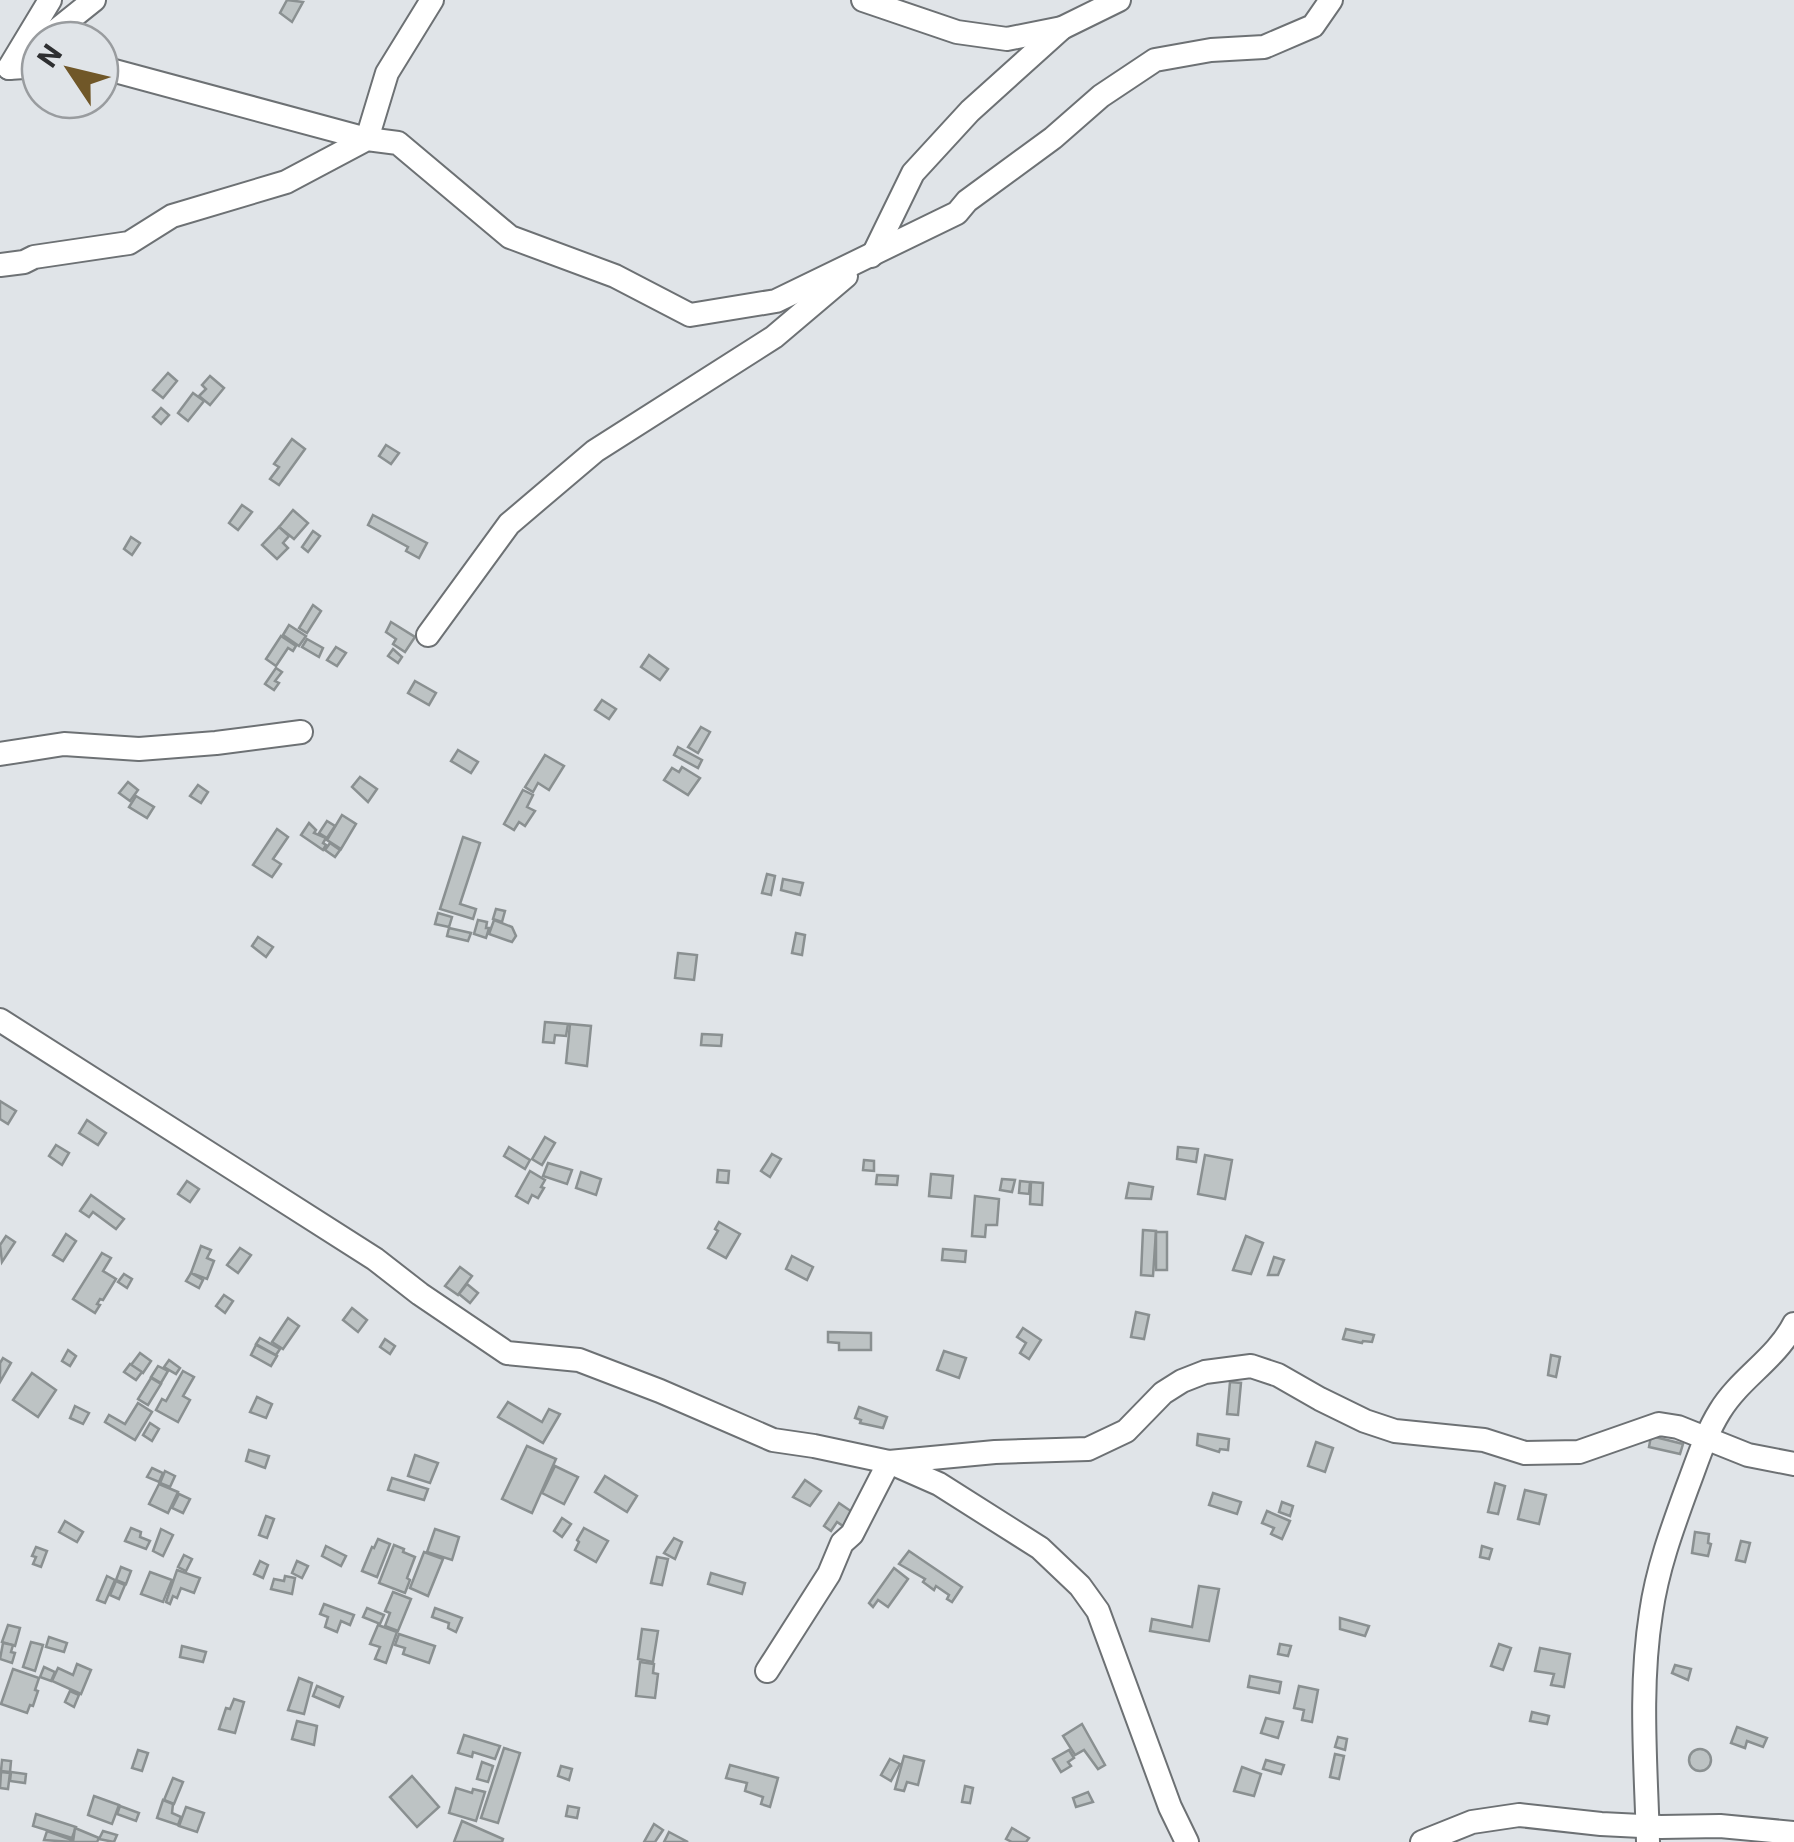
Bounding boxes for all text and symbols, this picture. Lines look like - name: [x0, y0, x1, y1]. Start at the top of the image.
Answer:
- north arrow: [20, 20, 120, 120]
- text: N: [31, 38, 69, 74]

